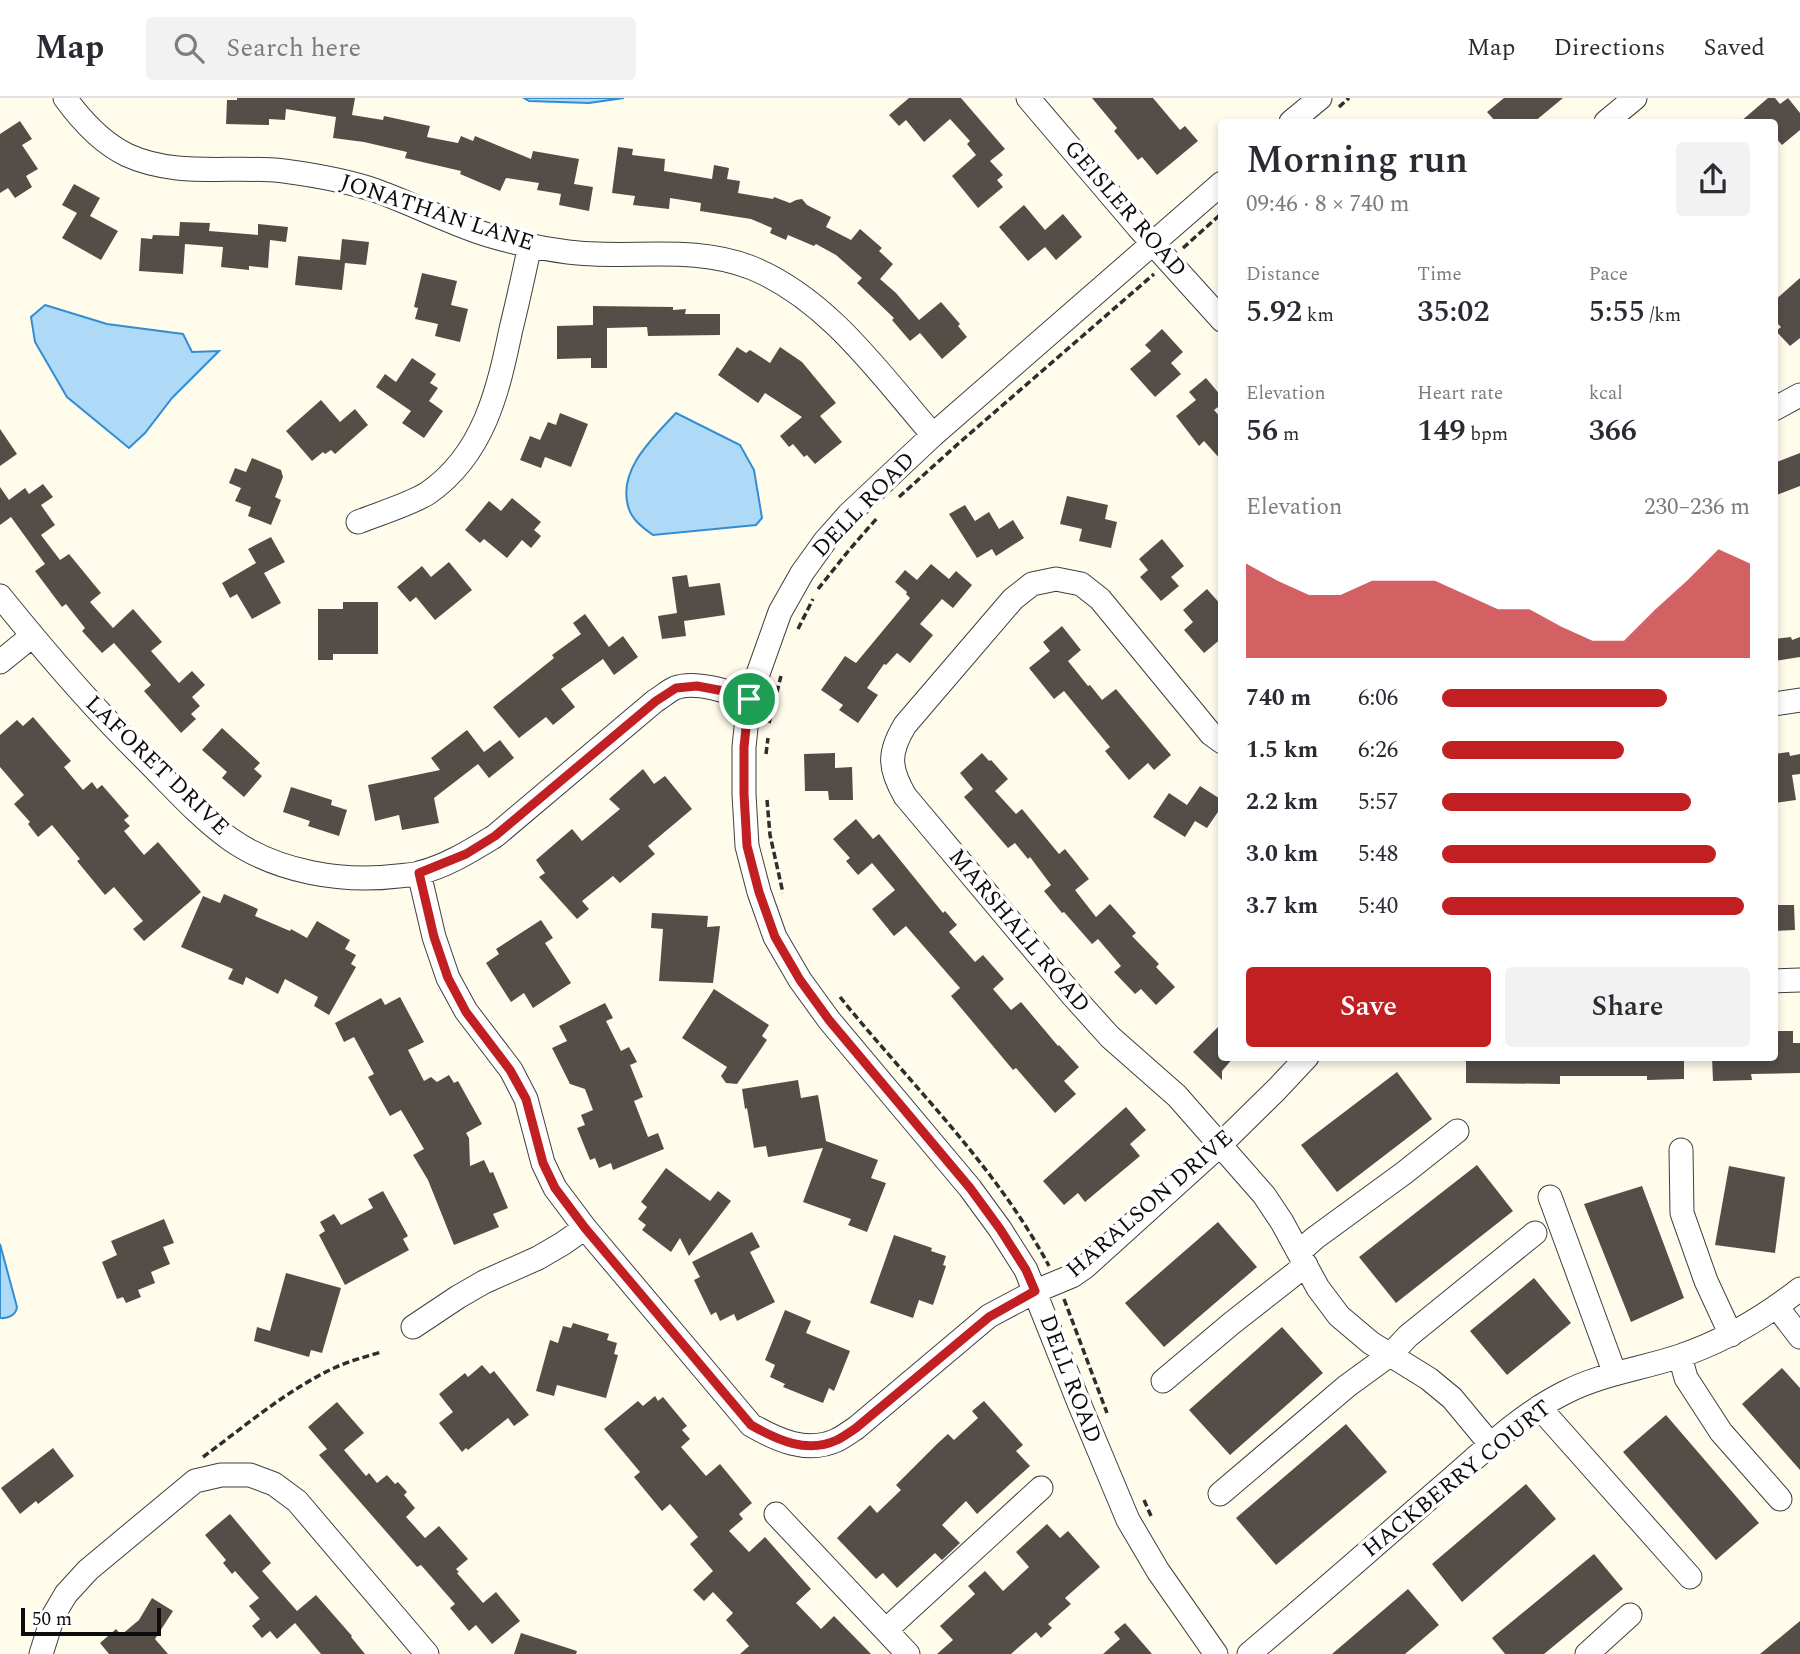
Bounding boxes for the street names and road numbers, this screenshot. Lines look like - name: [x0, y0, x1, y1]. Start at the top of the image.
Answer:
- street label: GEISLER ROAD: [1055, 133, 1195, 285]
- street label: JONATHAN LANE: [336, 165, 538, 261]
- street label: DELL ROAD: [804, 444, 924, 566]
- street label: LAFORET DRIVE: [77, 688, 237, 844]
- street label: MARSHALL ROAD: [940, 841, 1098, 1021]
- street label: HARALSON DRIVE: [1059, 1121, 1241, 1287]
- street label: DELL ROAD: [1029, 1309, 1111, 1449]
- street label: HACKBERRY COURT: [1355, 1392, 1559, 1566]

